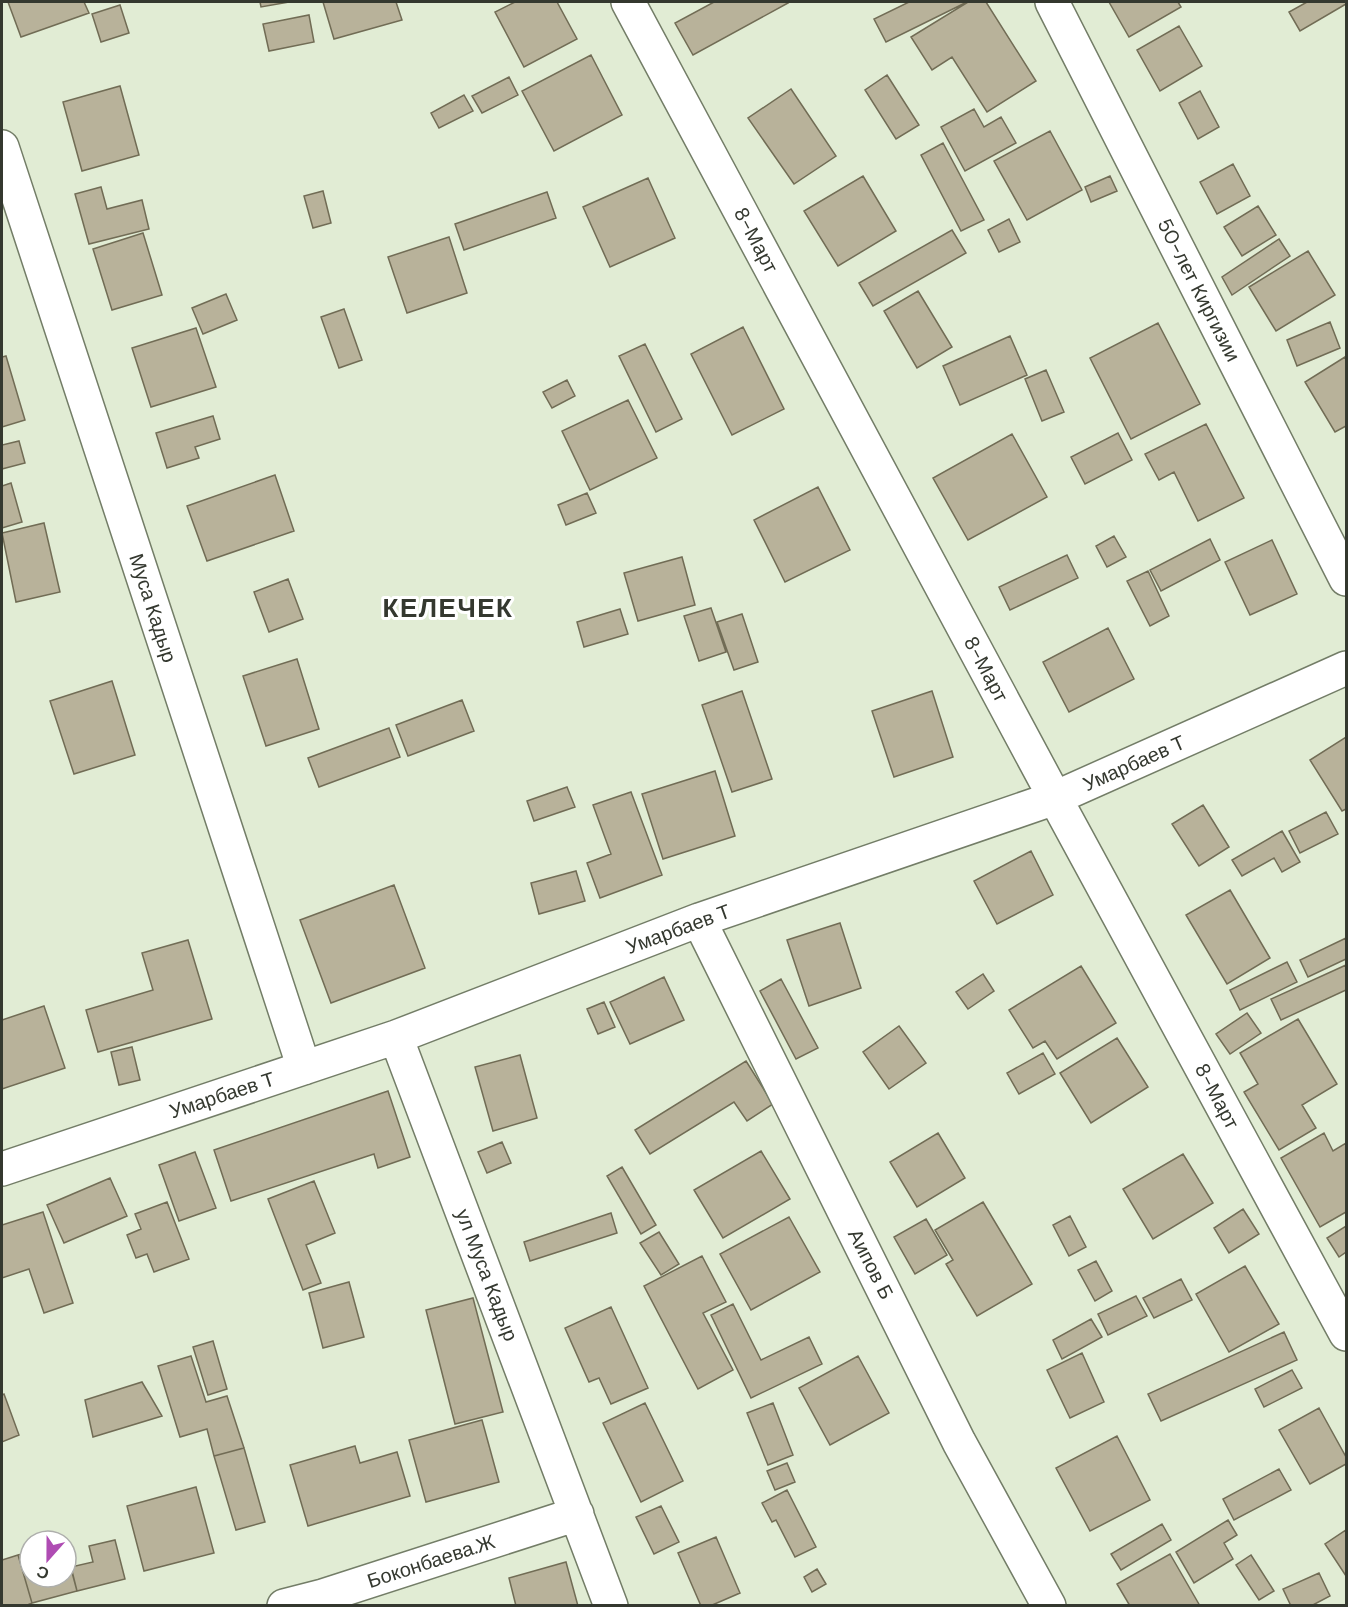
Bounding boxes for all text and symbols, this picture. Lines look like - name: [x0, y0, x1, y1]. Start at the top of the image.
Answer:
- street label: 8-Март: [728, 203, 784, 277]
- street label: 50-лет Киргизии: [1152, 214, 1246, 366]
- street label: Муса Кадыр: [123, 550, 183, 666]
- district label: КЕЛЕЧЕК: [383, 591, 513, 625]
- street label: 8-Март: [958, 632, 1014, 706]
- street label: Умарбаев Т: [1079, 729, 1189, 797]
- street label: Умарбаев Т: [622, 898, 734, 960]
- street label: 8-Март: [1189, 1059, 1245, 1133]
- street label: Умарбаев Т: [166, 1066, 278, 1124]
- street label: ул Муса Кадыр: [450, 1205, 524, 1345]
- street label: Аипов Б: [842, 1224, 900, 1304]
- street label: Боконбаева.Ж: [364, 1528, 499, 1594]
- north arrow: [18, 1529, 78, 1589]
- text: С: [33, 1561, 52, 1584]

